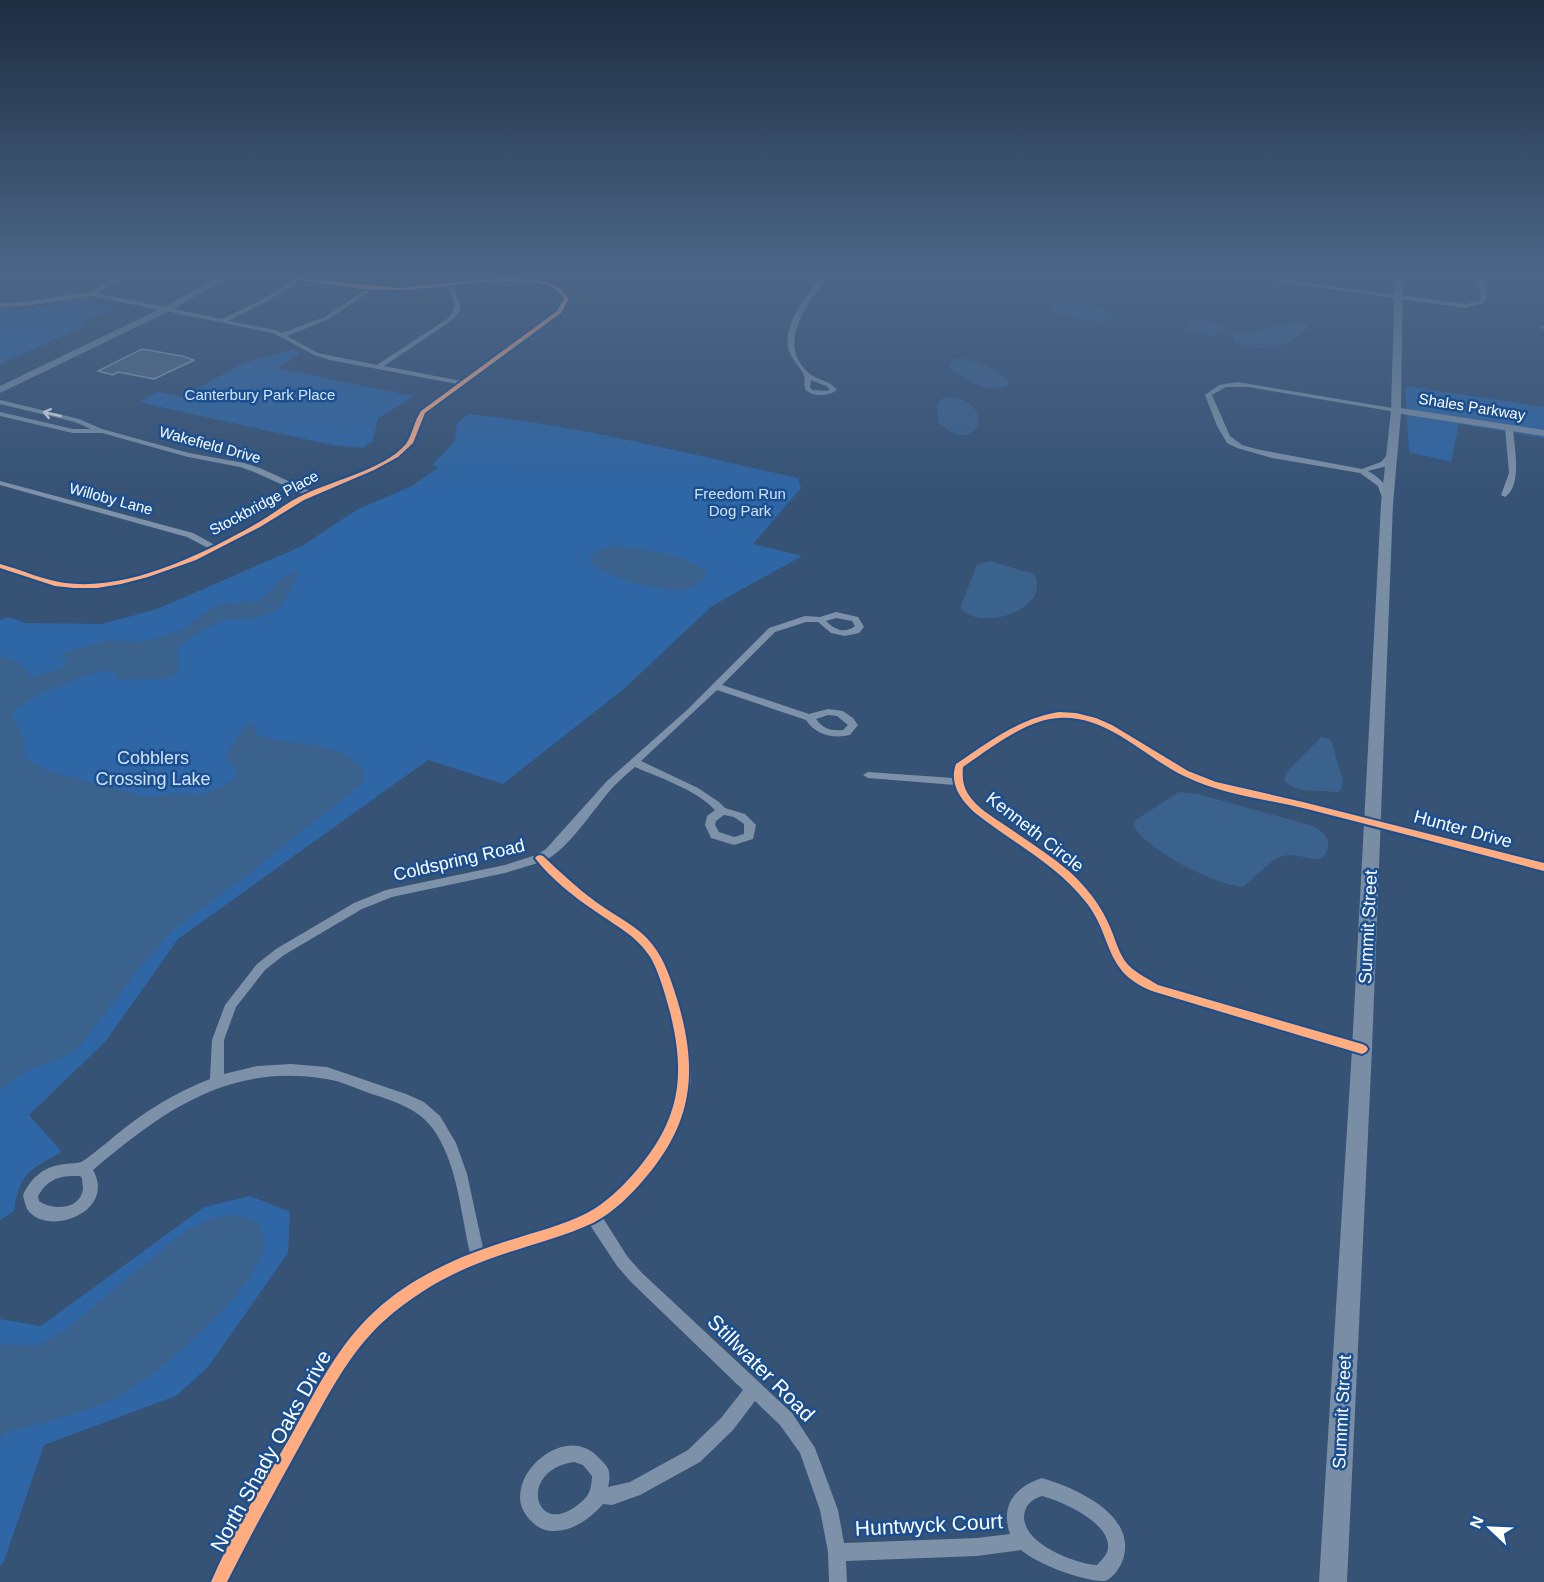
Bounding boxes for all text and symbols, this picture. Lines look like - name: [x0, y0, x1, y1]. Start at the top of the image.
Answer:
- park label: Canterbury Park Place: [185, 386, 335, 403]
- street label: Shales Parkway: [1418, 390, 1527, 423]
- one-way arrow: [42, 408, 61, 420]
- street label: Wakefield Drive: [157, 423, 263, 466]
- street label: Stockbridge Place: [206, 467, 321, 538]
- street label: Willoby Lane: [67, 479, 155, 518]
- park label: Freedom Run Dog Park: [694, 485, 786, 519]
- park label: Cobblers Crossing Lake: [95, 748, 211, 789]
- street label: Kenneth Circle: [982, 788, 1088, 876]
- street label: Hunter Drive: [1412, 806, 1514, 852]
- street label: Coldspring Road: [391, 835, 527, 885]
- street label: Summit Street: [1355, 870, 1381, 984]
- street label: Stillwater Road: [703, 1310, 819, 1426]
- street label: North Shady Oaks Drive: [206, 1346, 336, 1555]
- street label: Summit Street: [1329, 1355, 1355, 1469]
- north arrow: [1460, 1498, 1520, 1558]
- street label: Huntwyck Court: [854, 1509, 1004, 1540]
- text: N: [1467, 1514, 1487, 1531]

